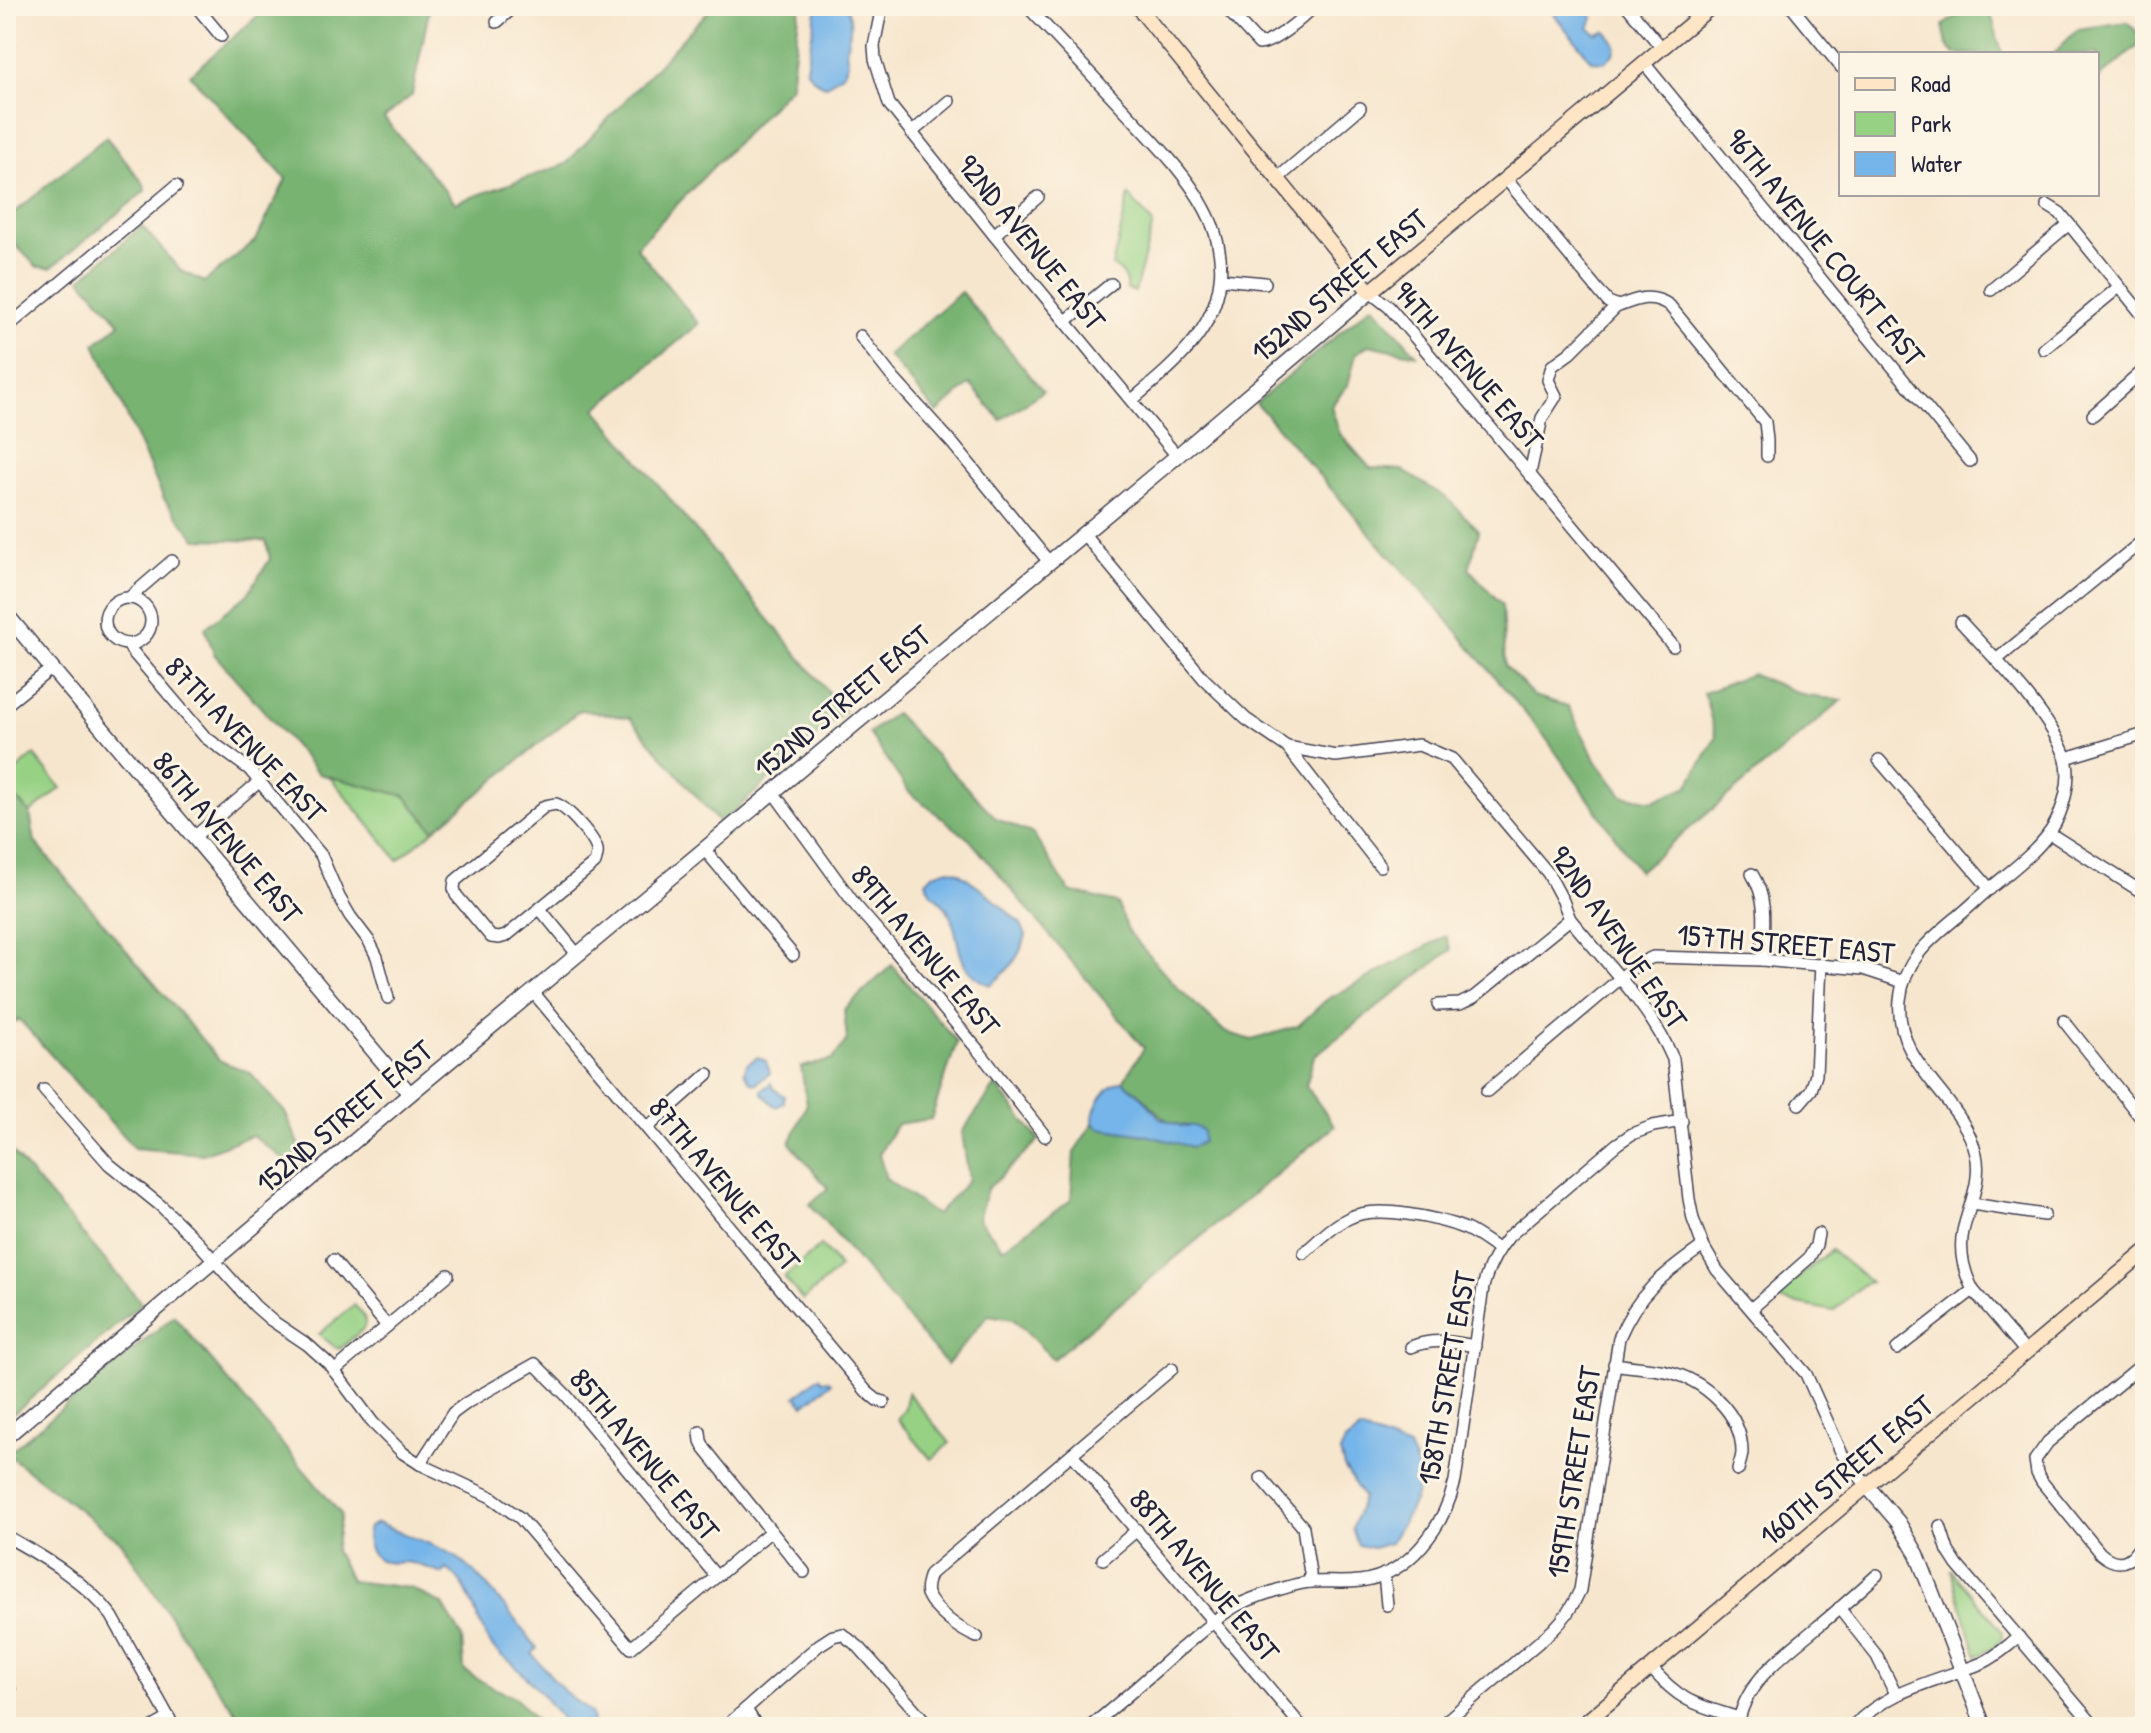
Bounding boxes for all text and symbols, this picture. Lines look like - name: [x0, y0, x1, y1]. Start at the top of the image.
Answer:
- legend: [1839, 52, 2099, 196]
- text: Road: [1911, 67, 1950, 99]
- text: Park: [1911, 107, 1951, 139]
- street label: 96TH AVENUE COURT EAST: [1718, 120, 1935, 375]
- street label: 92ND AVENUE EAST: [949, 146, 1116, 339]
- text: Water: [1911, 147, 1962, 179]
- street label: 152ND STREET EAST: [1242, 199, 1437, 371]
- street label: 94TH AVENUE EAST: [1385, 273, 1554, 458]
- street label: 152ND STREET EAST: [745, 615, 940, 787]
- street label: 87TH AVENUE EAST: [157, 647, 336, 831]
- street label: 86TH AVENUE EAST: [144, 743, 312, 932]
- street label: 92ND AVENUE EAST: [1541, 837, 1698, 1037]
- street label: 89TH AVENUE EAST: [843, 856, 1010, 1045]
- street label: 157TH STREET EAST: [1676, 914, 1897, 973]
- street label: 152ND STREET EAST: [247, 1030, 442, 1202]
- street label: 87TH AVENUE EAST: [640, 1088, 810, 1280]
- street label: 158TH STREET EAST: [1408, 1267, 1485, 1488]
- street label: 85TH AVENUE EAST: [561, 1359, 730, 1549]
- street label: 159TH STREET EAST: [1536, 1362, 1610, 1581]
- street label: 160TH STREET EAST: [1750, 1385, 1942, 1555]
- street label: 88TH AVENUE EAST: [1121, 1480, 1290, 1671]

